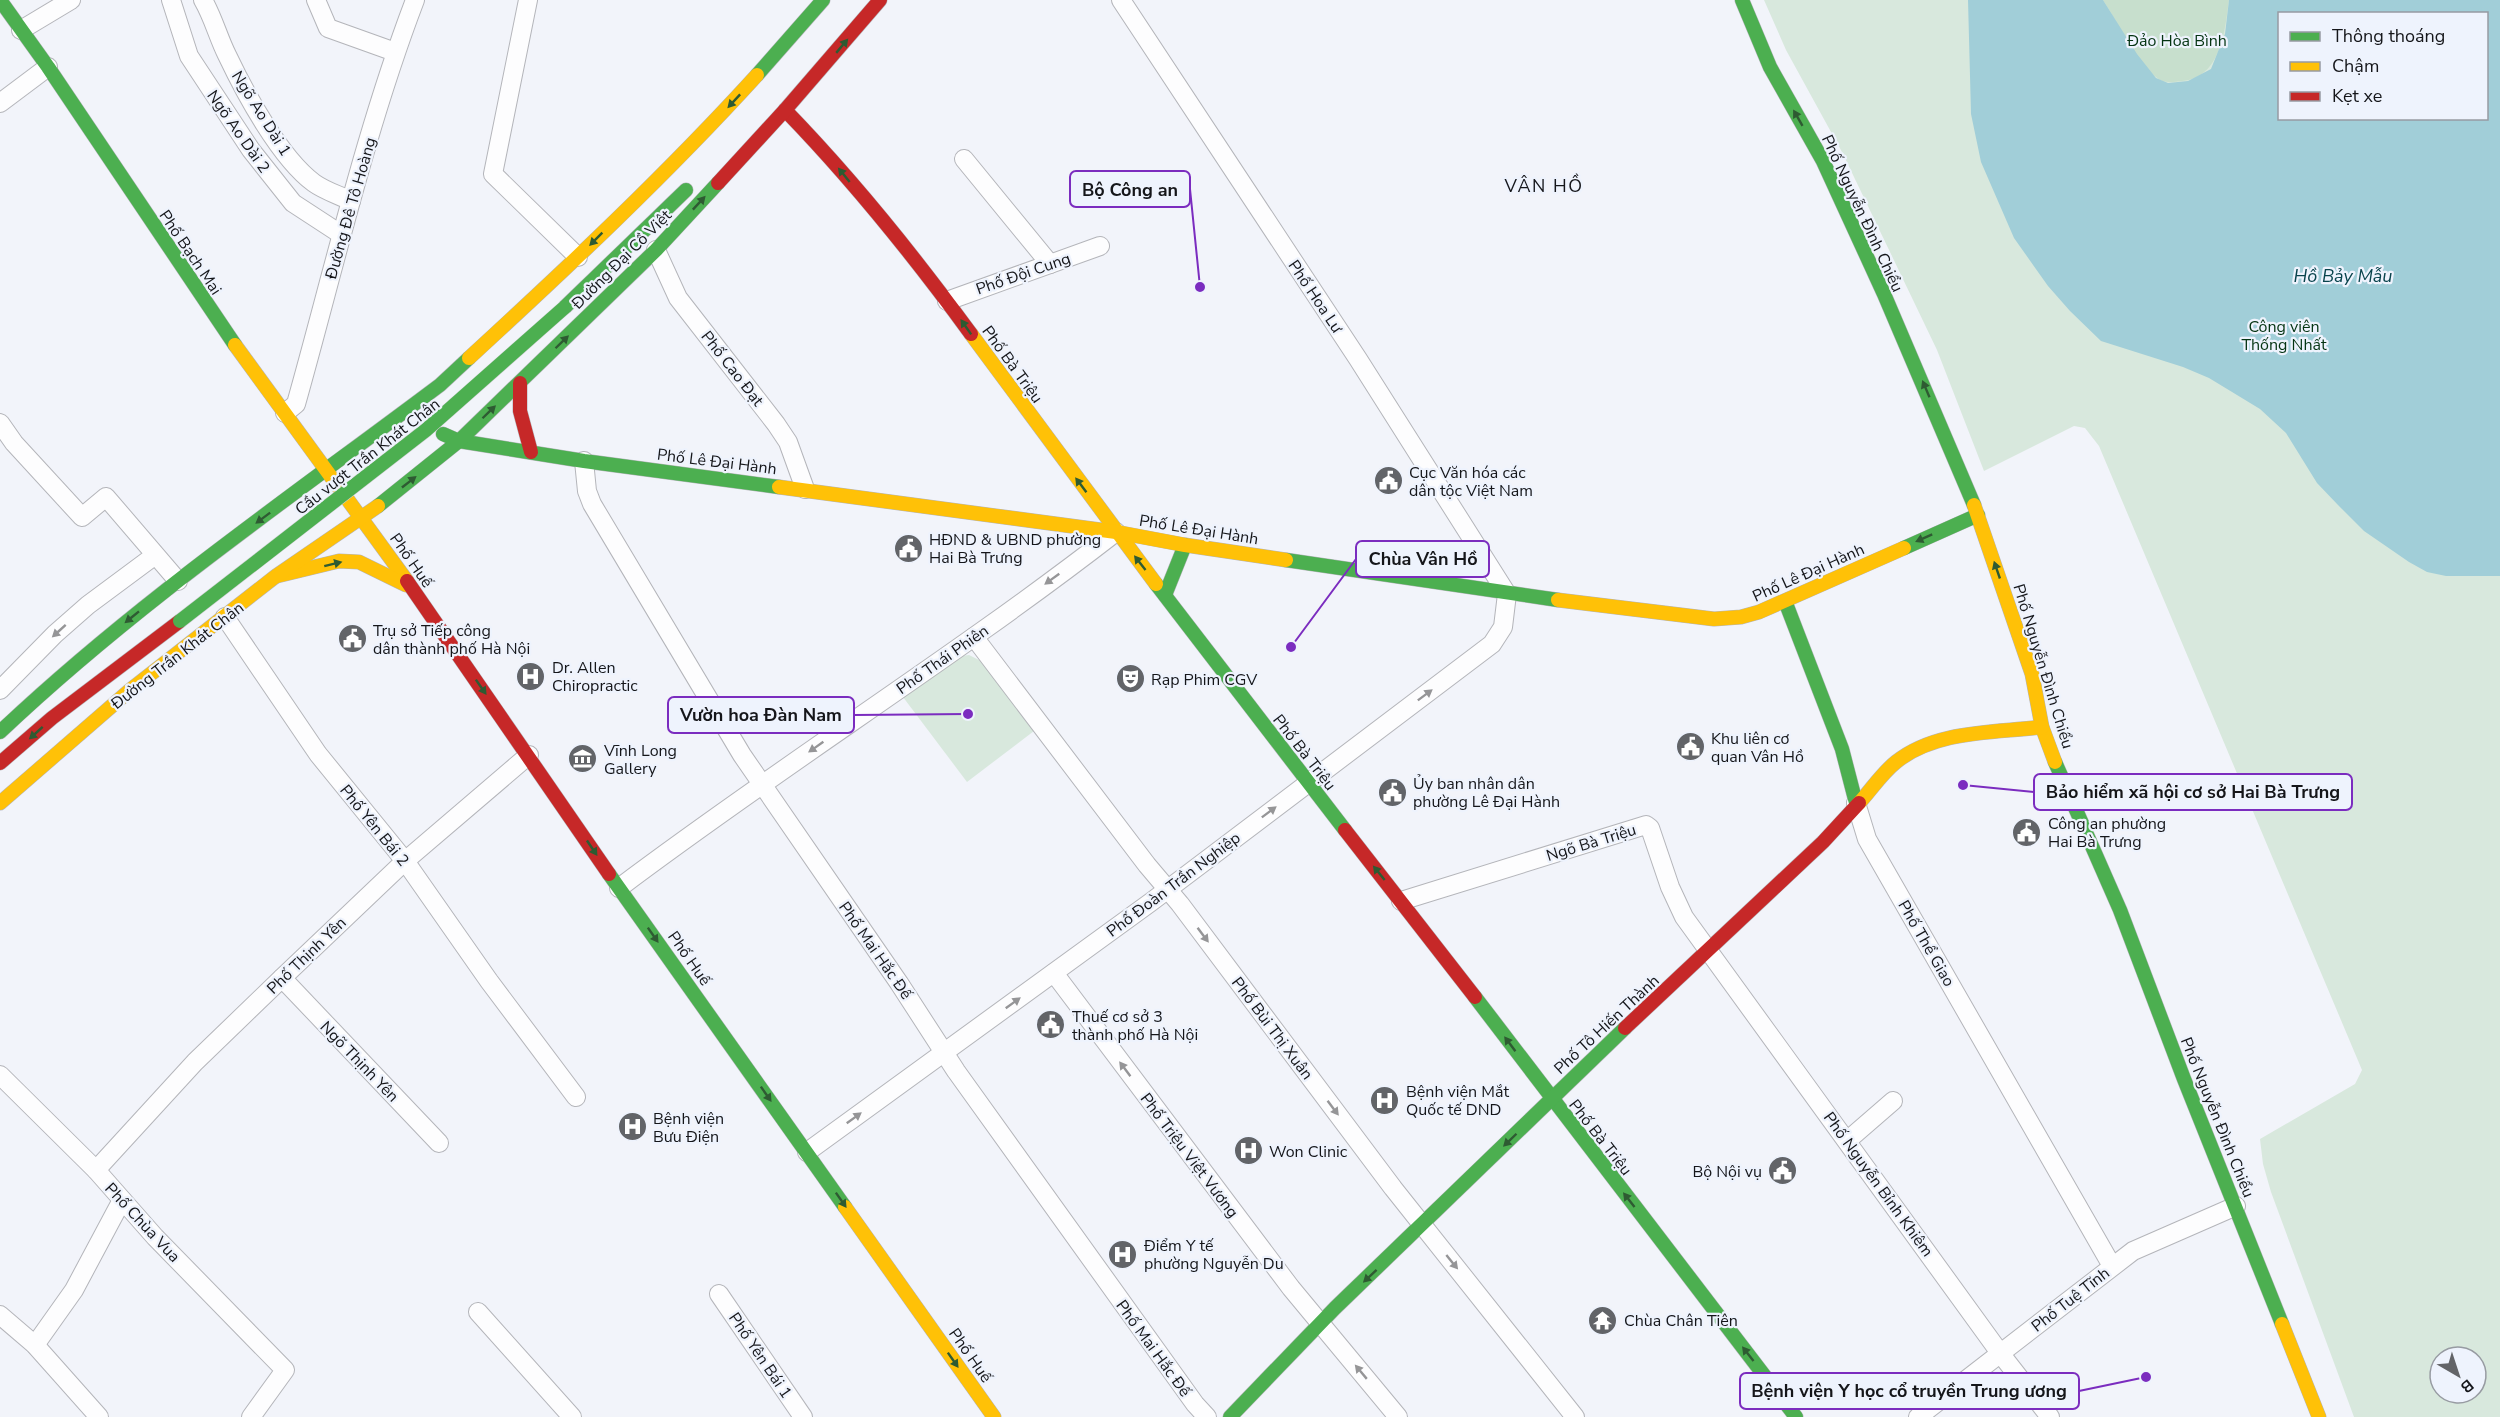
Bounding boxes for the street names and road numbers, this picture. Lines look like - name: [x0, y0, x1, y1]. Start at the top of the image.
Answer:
- street label: Ngõ Ao Dài 1: [226, 67, 296, 160]
- street label: Ngõ Ao Dài 2: [201, 86, 275, 177]
- street label: Phố Nguyễn Đình Chiểu: [1816, 131, 1908, 296]
- street label: Đường Đê Tô Hoàng: [320, 135, 382, 283]
- street label: Đường Đại Cồ Việt: [566, 205, 677, 315]
- street label: Phố Bạch Mai: [154, 206, 227, 299]
- street label: Phố Đội Cung: [973, 247, 1074, 300]
- street label: Phố Hoa Lư: [1283, 256, 1348, 338]
- street label: Phố Bà Triệu: [977, 321, 1048, 408]
- street label: Phố Cao Đạt: [696, 326, 769, 411]
- street label: Cầu vượt Trần Khát Chân: [291, 393, 445, 520]
- street label: Phố Lê Đại Hành: [656, 444, 778, 480]
- street label: Phố Lê Đại Hành: [1138, 510, 1260, 550]
- street label: Phố Huế: [384, 529, 438, 593]
- street label: Phố Lê Đại Hành: [1749, 538, 1868, 607]
- street label: Phố Nguyễn Đình Chiểu: [2008, 581, 2079, 751]
- street label: Đường Trần Khát Chân: [106, 597, 249, 715]
- street label: Phố Thái Phiên: [892, 620, 993, 700]
- street label: Phố Bà Triệu: [1268, 710, 1341, 795]
- street label: Phố Yên Bái 2: [335, 780, 414, 871]
- street label: Ngõ Bà Triệu: [1544, 819, 1639, 867]
- street label: Phố Đoàn Trần Nghiệp: [1102, 827, 1245, 942]
- street label: Phố Thể Giao: [1893, 896, 1960, 991]
- street label: Phố Mai Hắc Đế: [833, 897, 917, 1004]
- street label: Phố Thịnh Yên: [262, 912, 351, 999]
- street label: Phố Huế: [662, 927, 716, 991]
- street label: Phố Tô Hiến Thành: [1549, 970, 1664, 1079]
- street label: Phố Bùi Thị Xuân: [1226, 973, 1318, 1084]
- street label: Ngõ Thịnh Yên: [315, 1016, 404, 1107]
- street label: Phố Nguyễn Đình Chiểu: [2175, 1034, 2259, 1201]
- street label: Phố Triệu Việt Vương: [1135, 1089, 1243, 1223]
- street label: Phố Bà Triệu: [1564, 1095, 1637, 1180]
- street label: Phố Nguyễn Bỉnh Khiêm: [1818, 1108, 1938, 1261]
- street label: Phố Chùa Vua: [100, 1178, 185, 1267]
- street label: Phố Tuệ Tĩnh: [2027, 1262, 2114, 1337]
- street label: Phố Mai Hắc Đế: [1111, 1296, 1196, 1402]
- street label: Phố Yên Bái 1: [723, 1308, 797, 1403]
- street label: Phố Huế: [943, 1324, 997, 1388]

